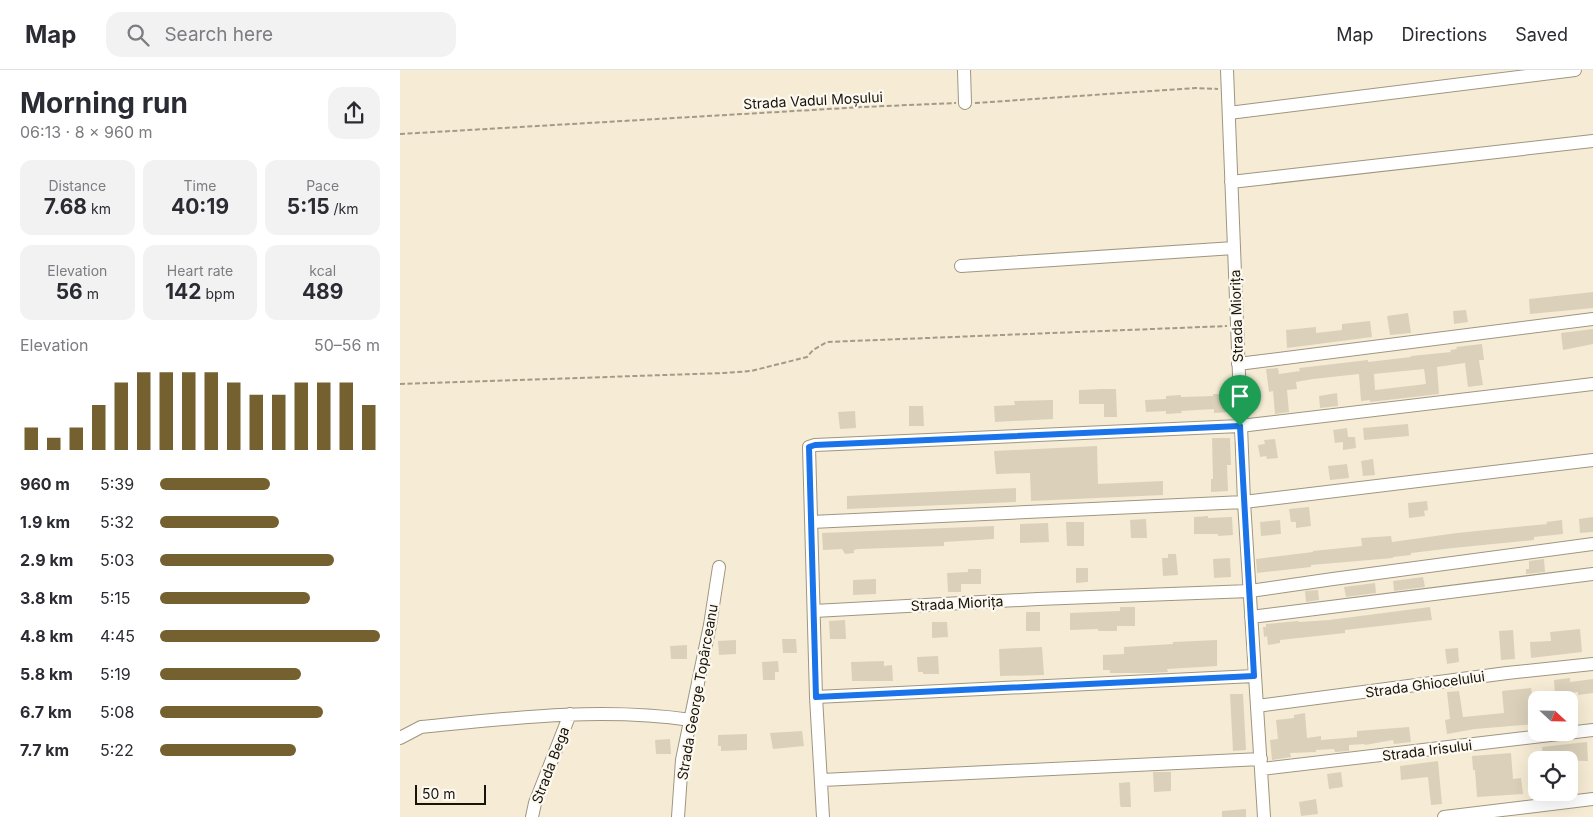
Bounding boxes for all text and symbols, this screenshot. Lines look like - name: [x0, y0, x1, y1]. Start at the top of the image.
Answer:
- search box: [106, 12, 456, 57]
- text: Map: [25, 20, 76, 49]
- icon: search: [124, 21, 152, 49]
- text: Search here: [164, 23, 273, 46]
- text: Map: [1336, 24, 1374, 45]
- text: Directions: [1402, 24, 1487, 45]
- text: Saved: [1515, 24, 1568, 45]
- text: Morning run: [20, 86, 188, 120]
- button: share: [328, 87, 380, 139]
- street label: Strada Vadul Moșului: [743, 88, 883, 113]
- text: 06:13 · 8 × 960 m: [20, 122, 153, 142]
- text: Distance: [48, 177, 106, 194]
- text: Time: [184, 177, 216, 194]
- text: Pace: [306, 177, 339, 194]
- text: 7.68: [44, 194, 87, 219]
- text: 40:19: [171, 194, 229, 219]
- text: 5:15: [287, 194, 330, 219]
- text: km: [87, 200, 111, 217]
- text: /km: [330, 200, 359, 217]
- text: Elevation: [47, 262, 107, 279]
- text: Heart rate: [167, 262, 233, 279]
- text: kcal: [309, 262, 336, 279]
- street label: Strada Miorița: [1226, 269, 1247, 363]
- text: 56: [56, 279, 83, 304]
- text: 142: [165, 279, 202, 304]
- text: 489: [302, 279, 343, 304]
- text: m: [83, 285, 99, 302]
- text: bpm: [202, 285, 235, 302]
- text: Elevation: [20, 335, 89, 355]
- text: 50–56 m: [314, 335, 380, 355]
- pin: [1219, 375, 1261, 426]
- icon: arrive: [1226, 382, 1254, 410]
- text: 960 m: [20, 474, 70, 494]
- text: 5:39: [100, 474, 134, 494]
- text: 1.9 km: [20, 512, 70, 532]
- text: 5:32: [100, 512, 134, 532]
- text: 2.9 km: [20, 550, 73, 570]
- text: 5:03: [100, 550, 134, 570]
- text: 3.8 km: [20, 588, 73, 608]
- text: 5:15: [100, 588, 131, 608]
- street label: Strada Miorița: [910, 592, 1004, 615]
- street label: Strada George Topârceanu: [673, 603, 721, 781]
- text: 4.8 km: [20, 626, 73, 646]
- text: 4:45: [100, 626, 135, 646]
- text: 5.8 km: [20, 664, 73, 684]
- text: 5:19: [100, 664, 131, 684]
- street label: Strada Ghiocelului: [1364, 667, 1486, 701]
- north arrow: [1528, 691, 1578, 741]
- map controls: [1528, 691, 1578, 801]
- text: 6.7 km: [20, 702, 72, 722]
- text: 5:08: [100, 702, 134, 722]
- street label: Strada Bega: [528, 724, 572, 806]
- street label: Strada Irisului: [1381, 736, 1473, 764]
- text: 7.7 km: [20, 740, 69, 760]
- text: 5:22: [100, 740, 134, 760]
- button: locate: [1528, 751, 1578, 801]
- scale bar: [415, 782, 486, 805]
- text: 50 m: [422, 785, 456, 802]

